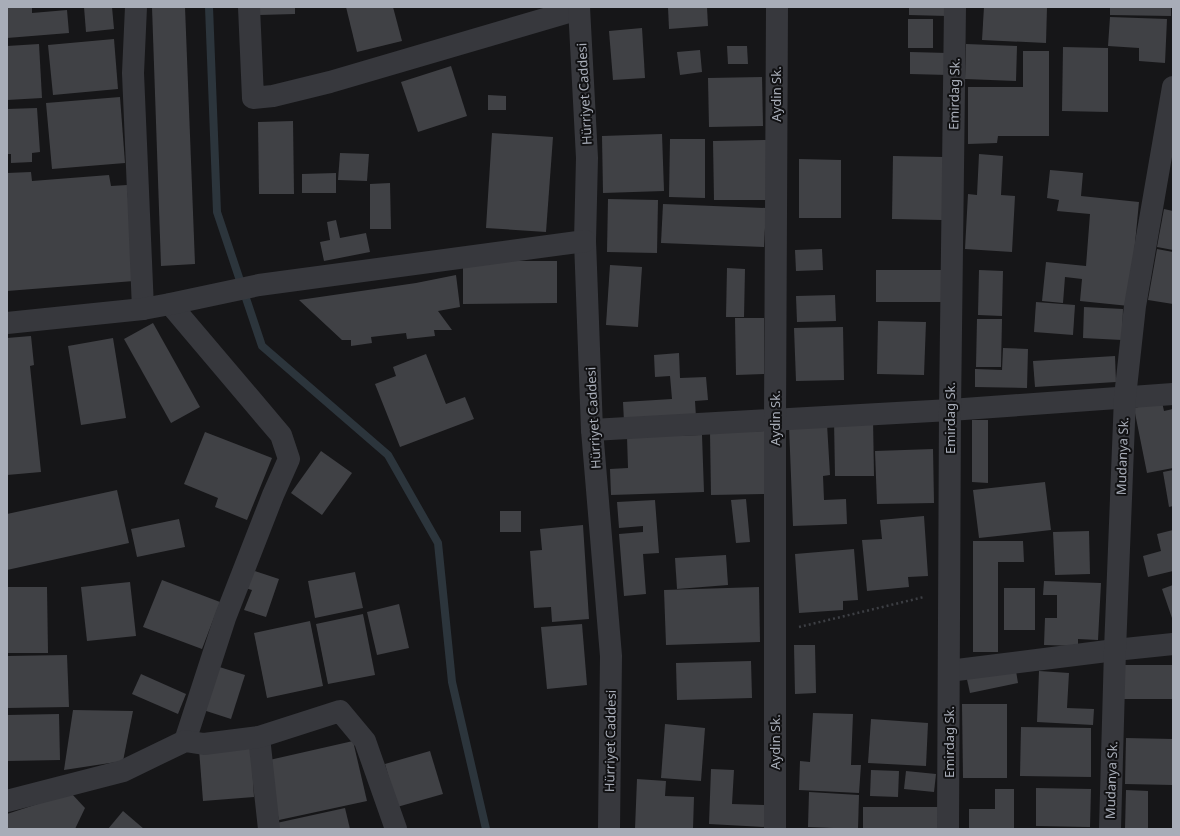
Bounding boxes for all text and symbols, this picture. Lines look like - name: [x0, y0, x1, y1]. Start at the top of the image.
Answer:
- street label: Hürriyet Caddesi: [572, 42, 596, 146]
- street label: Emirdag Sk.: [944, 58, 964, 130]
- street label: Aydin Sk.: [767, 66, 785, 122]
- street label: Hürriyet Caddesi: [581, 366, 605, 470]
- street label: Emirdag Sk.: [941, 382, 959, 454]
- street label: Aydin Sk.: [766, 390, 784, 446]
- street label: Mudanya Sk.: [1112, 417, 1132, 495]
- street label: Hürriyet Caddesi: [600, 690, 620, 792]
- street label: Emirdag Sk.: [940, 706, 958, 778]
- street label: Aydin Sk.: [766, 714, 784, 770]
- street label: Mudanya Sk.: [1101, 741, 1121, 819]

